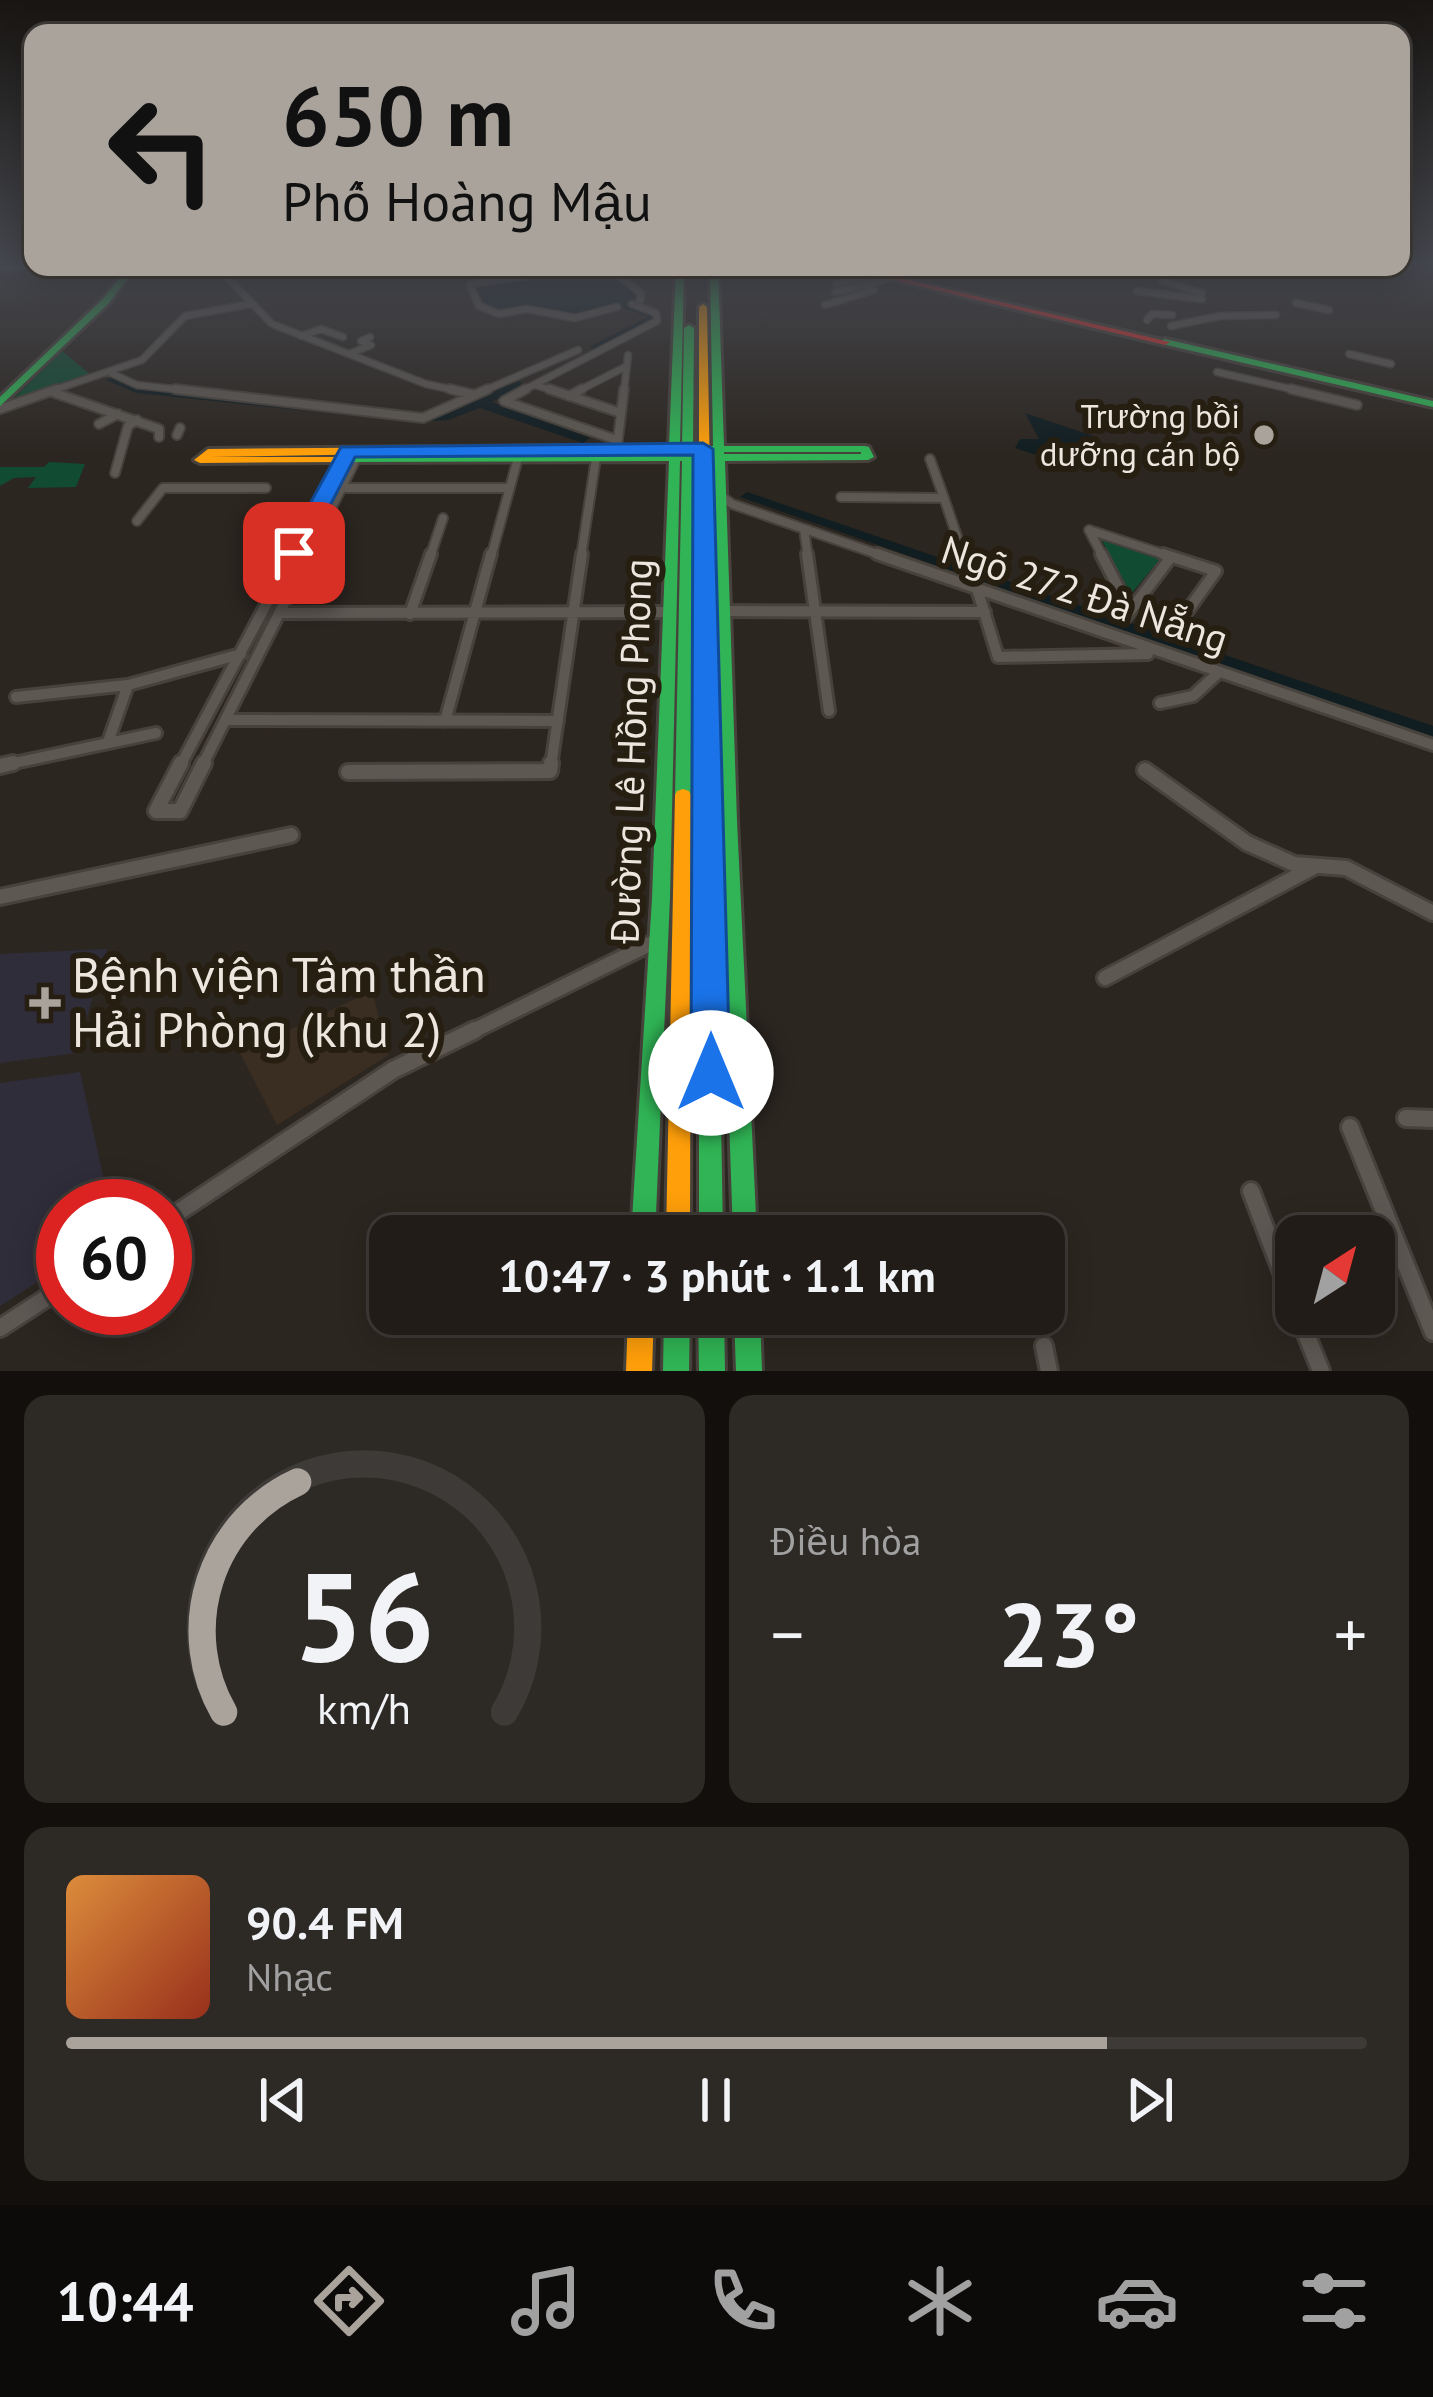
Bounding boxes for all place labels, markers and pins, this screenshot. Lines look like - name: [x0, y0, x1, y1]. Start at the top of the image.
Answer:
- place label: Trường bồi dưỡng cán bộ: [1040, 394, 1240, 475]
- marker: Trường bồi dưỡng cán bộ: [1251, 422, 1277, 448]
- pin: [243, 502, 345, 604]
- place label: Bệnh viện Tâm thần Hải Phòng (khu 2): [72, 943, 486, 1060]
- marker: Bệnh viện Tâm thần Hải Phòng (khu 2): [29, 987, 61, 1019]

